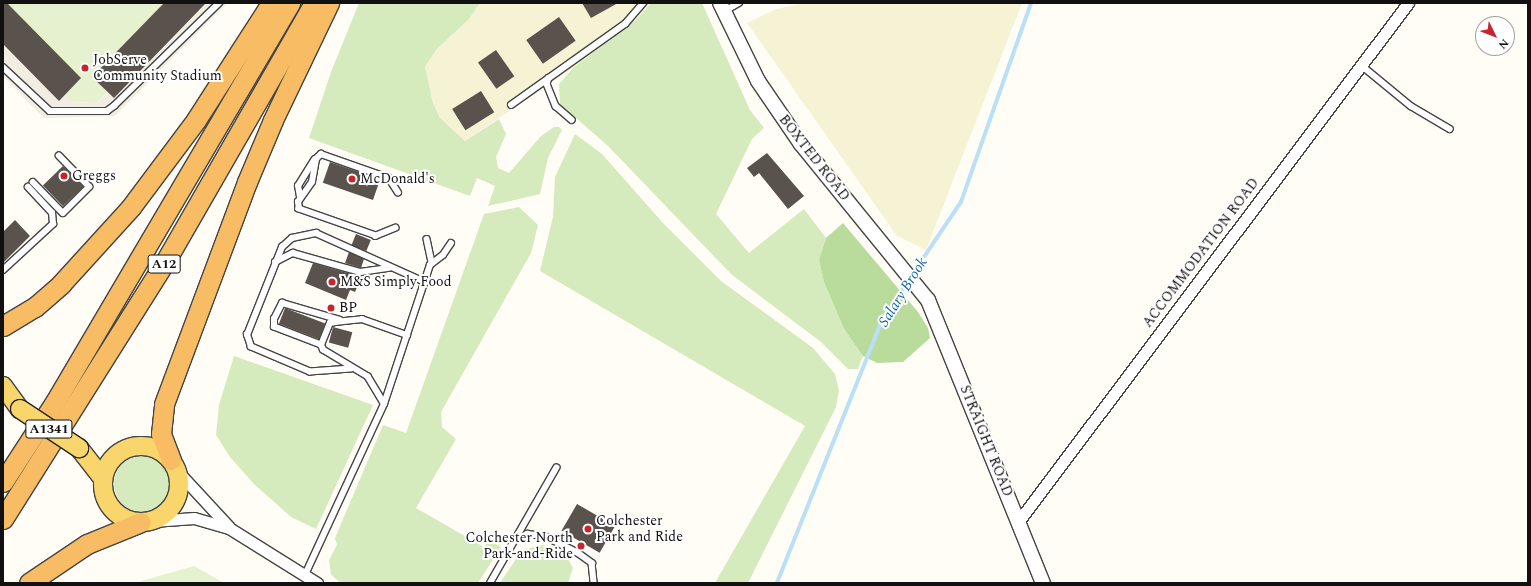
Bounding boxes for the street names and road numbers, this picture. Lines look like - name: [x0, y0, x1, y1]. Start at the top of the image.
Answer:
- street label: BOXTED ROAD: [775, 112, 853, 204]
- street label: ACCOMMODATION ROAD: [1139, 175, 1263, 331]
- road number: A12: [147, 253, 181, 275]
- street label: STRAIGHT ROAD: [956, 383, 1016, 499]
- road number: A1341: [25, 418, 73, 440]

